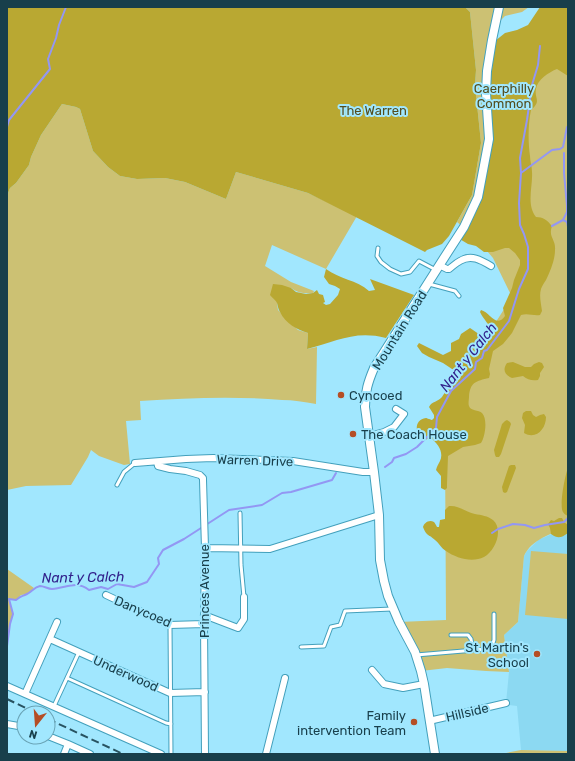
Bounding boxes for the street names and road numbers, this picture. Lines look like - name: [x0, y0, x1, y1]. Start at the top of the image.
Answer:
- street label: Mountain Road: [369, 288, 430, 373]
- street label: Warren Drive: [216, 452, 294, 469]
- street label: Princes Avenue: [197, 544, 212, 638]
- street label: Danycoed: [112, 593, 174, 630]
- street label: Underwood: [91, 652, 161, 695]
- street label: Hillside: [444, 700, 490, 725]

